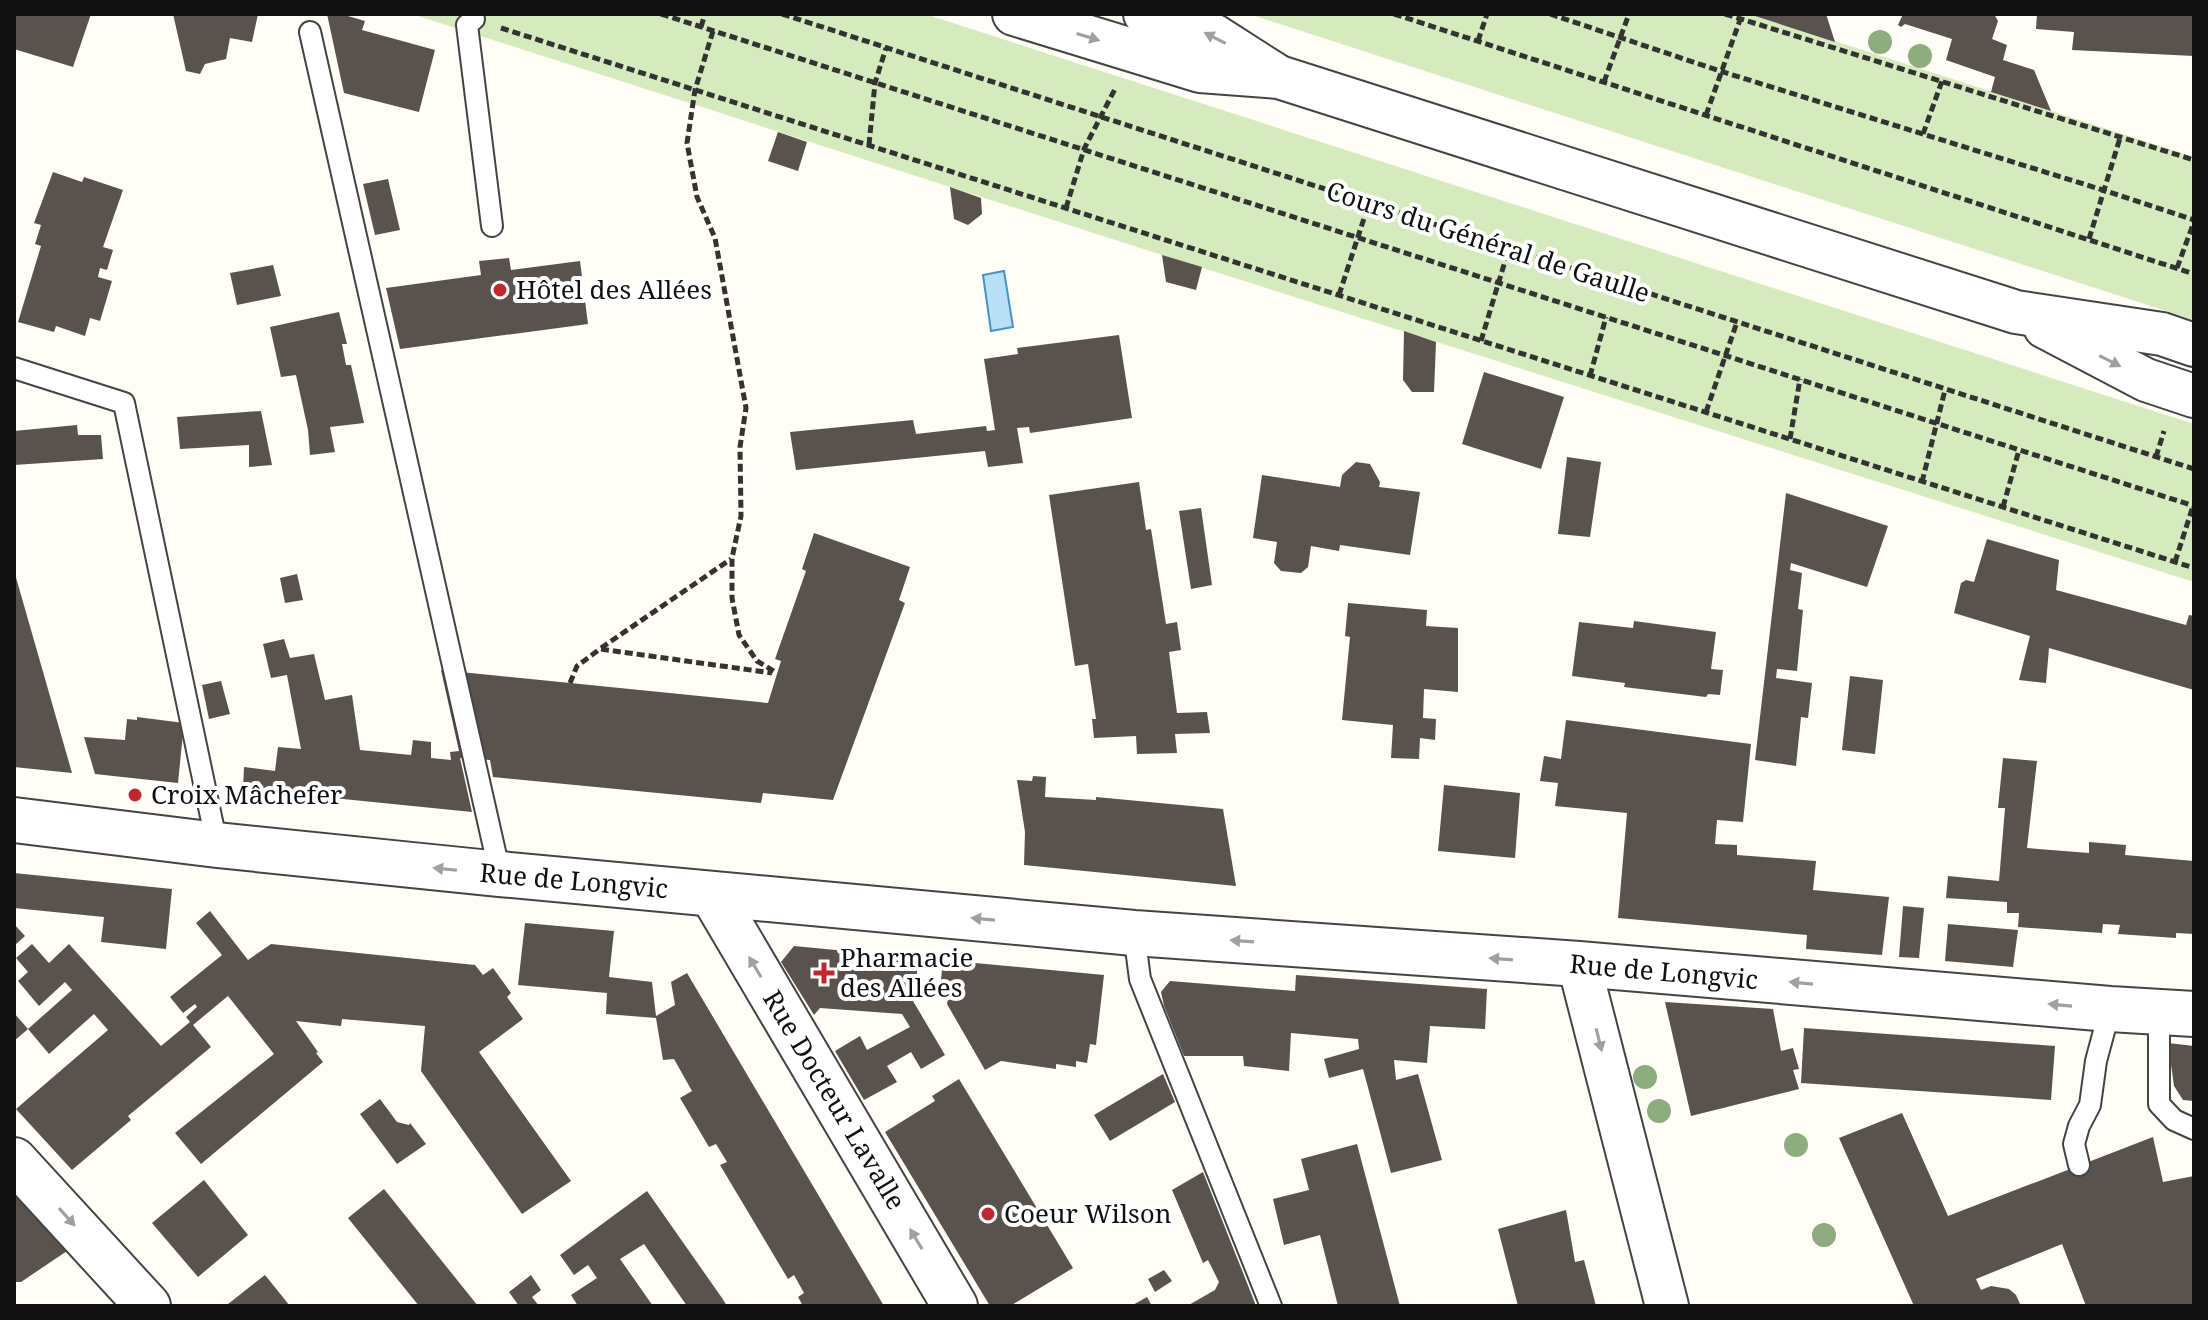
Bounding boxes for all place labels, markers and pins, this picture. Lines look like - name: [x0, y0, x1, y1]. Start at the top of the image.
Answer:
- place label: Hôtel des Allées: [516, 271, 712, 307]
- marker: Hôtel des Allées: [491, 281, 509, 299]
- place label: Croix Mâchefer: [151, 776, 342, 812]
- marker: Croix Mâchefer: [126, 786, 144, 804]
- place label: Pharmacie des Allées: [840, 939, 973, 1005]
- marker: Pharmacie des Allées: [815, 964, 833, 982]
- place label: Coeur Wilson: [1004, 1195, 1172, 1231]
- marker: Coeur Wilson: [979, 1205, 997, 1223]

